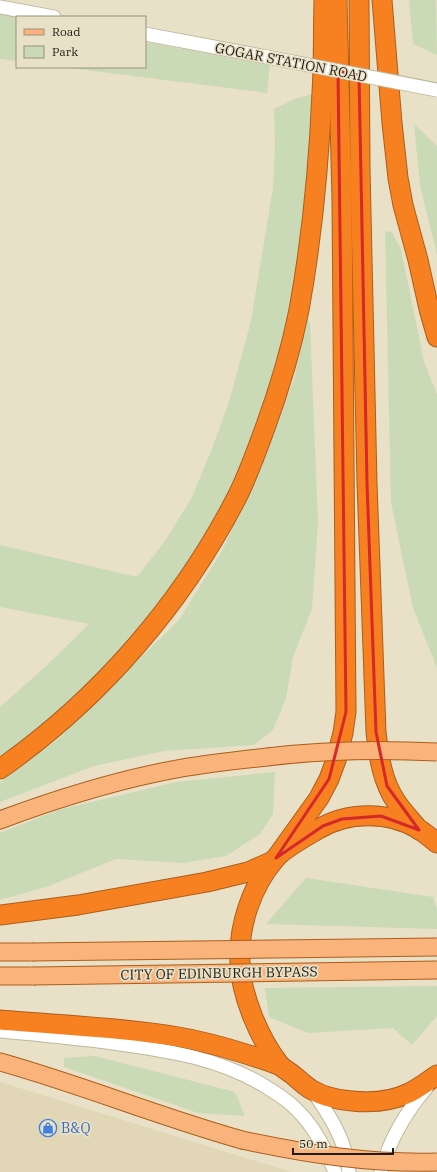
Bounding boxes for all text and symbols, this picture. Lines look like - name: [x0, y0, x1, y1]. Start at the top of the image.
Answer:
- legend: [16, 16, 146, 68]
- text: Road: [52, 24, 81, 39]
- street label: GOGAR STATION ROAD: [213, 38, 369, 86]
- text: Park: [52, 44, 78, 59]
- street label: CITY OF EDINBURGH BYPASS: [120, 962, 318, 984]
- shop icon: B&Q: [38, 1118, 58, 1138]
- place label: B&Q: [61, 1119, 90, 1137]
- scale bar: [293, 1130, 393, 1156]
- text: 50 m: [299, 1136, 328, 1151]

